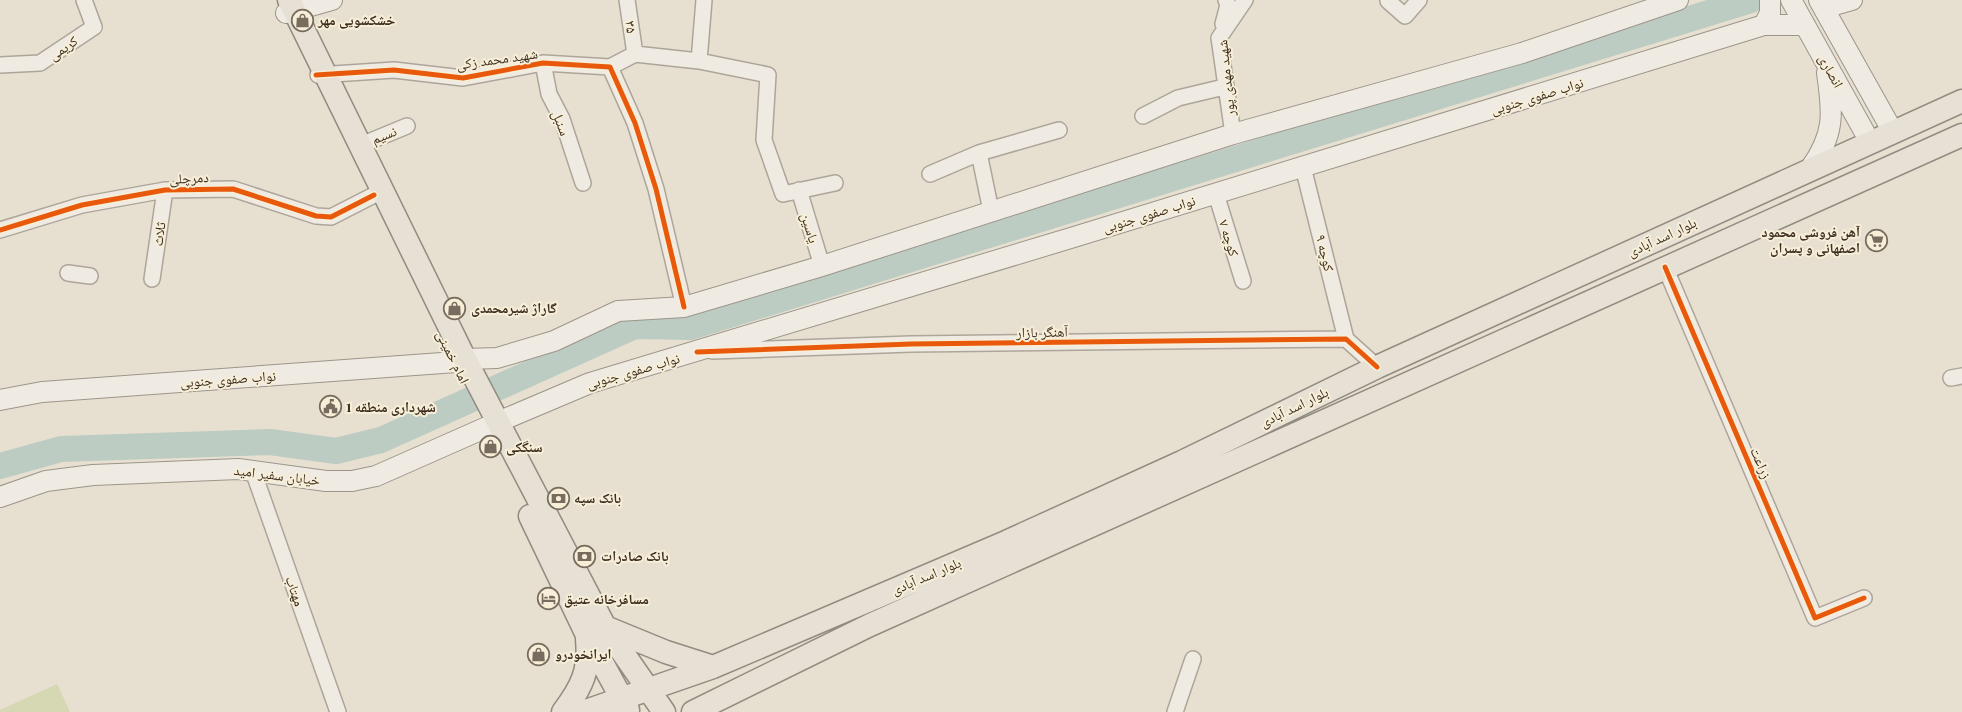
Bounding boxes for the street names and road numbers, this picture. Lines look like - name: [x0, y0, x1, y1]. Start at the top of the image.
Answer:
- street label: ۳۵: [621, 19, 642, 34]
- street label: کریمی: [44, 31, 81, 64]
- street label: شهید مهدی پور: [1212, 39, 1239, 118]
- street label: شهید محمد زکی: [455, 43, 539, 74]
- street label: انصاری: [1814, 51, 1848, 91]
- street label: نواب صفوی جنوبی: [1488, 72, 1586, 119]
- street label: سنبل: [548, 107, 575, 138]
- street label: نسیم: [368, 121, 400, 149]
- street label: دمرچلی: [169, 167, 210, 188]
- street label: نواب صفوی جنوبی: [1100, 190, 1198, 237]
- street label: یاسین: [797, 210, 824, 246]
- street label: بلوار اسد آبادی: [1624, 212, 1699, 261]
- street label: کوچه ۷: [1215, 217, 1244, 259]
- street label: ثلاث: [147, 220, 170, 247]
- street label: کوچه ۹: [1312, 232, 1339, 273]
- street label: آهنگر بازار: [1015, 322, 1068, 341]
- street label: امام خمینی: [432, 327, 474, 387]
- street label: نواب صفوی جنوبی: [584, 348, 682, 393]
- street label: نواب صفوی جنوبی: [179, 366, 277, 391]
- street label: بلوار اسد آبادی: [1256, 382, 1331, 431]
- street label: زراعت: [1746, 444, 1777, 482]
- street label: خیابان سفیر امید: [233, 460, 321, 489]
- street label: بلوار اسد آبادی: [888, 552, 964, 599]
- street label: مهتاب: [281, 573, 310, 609]

